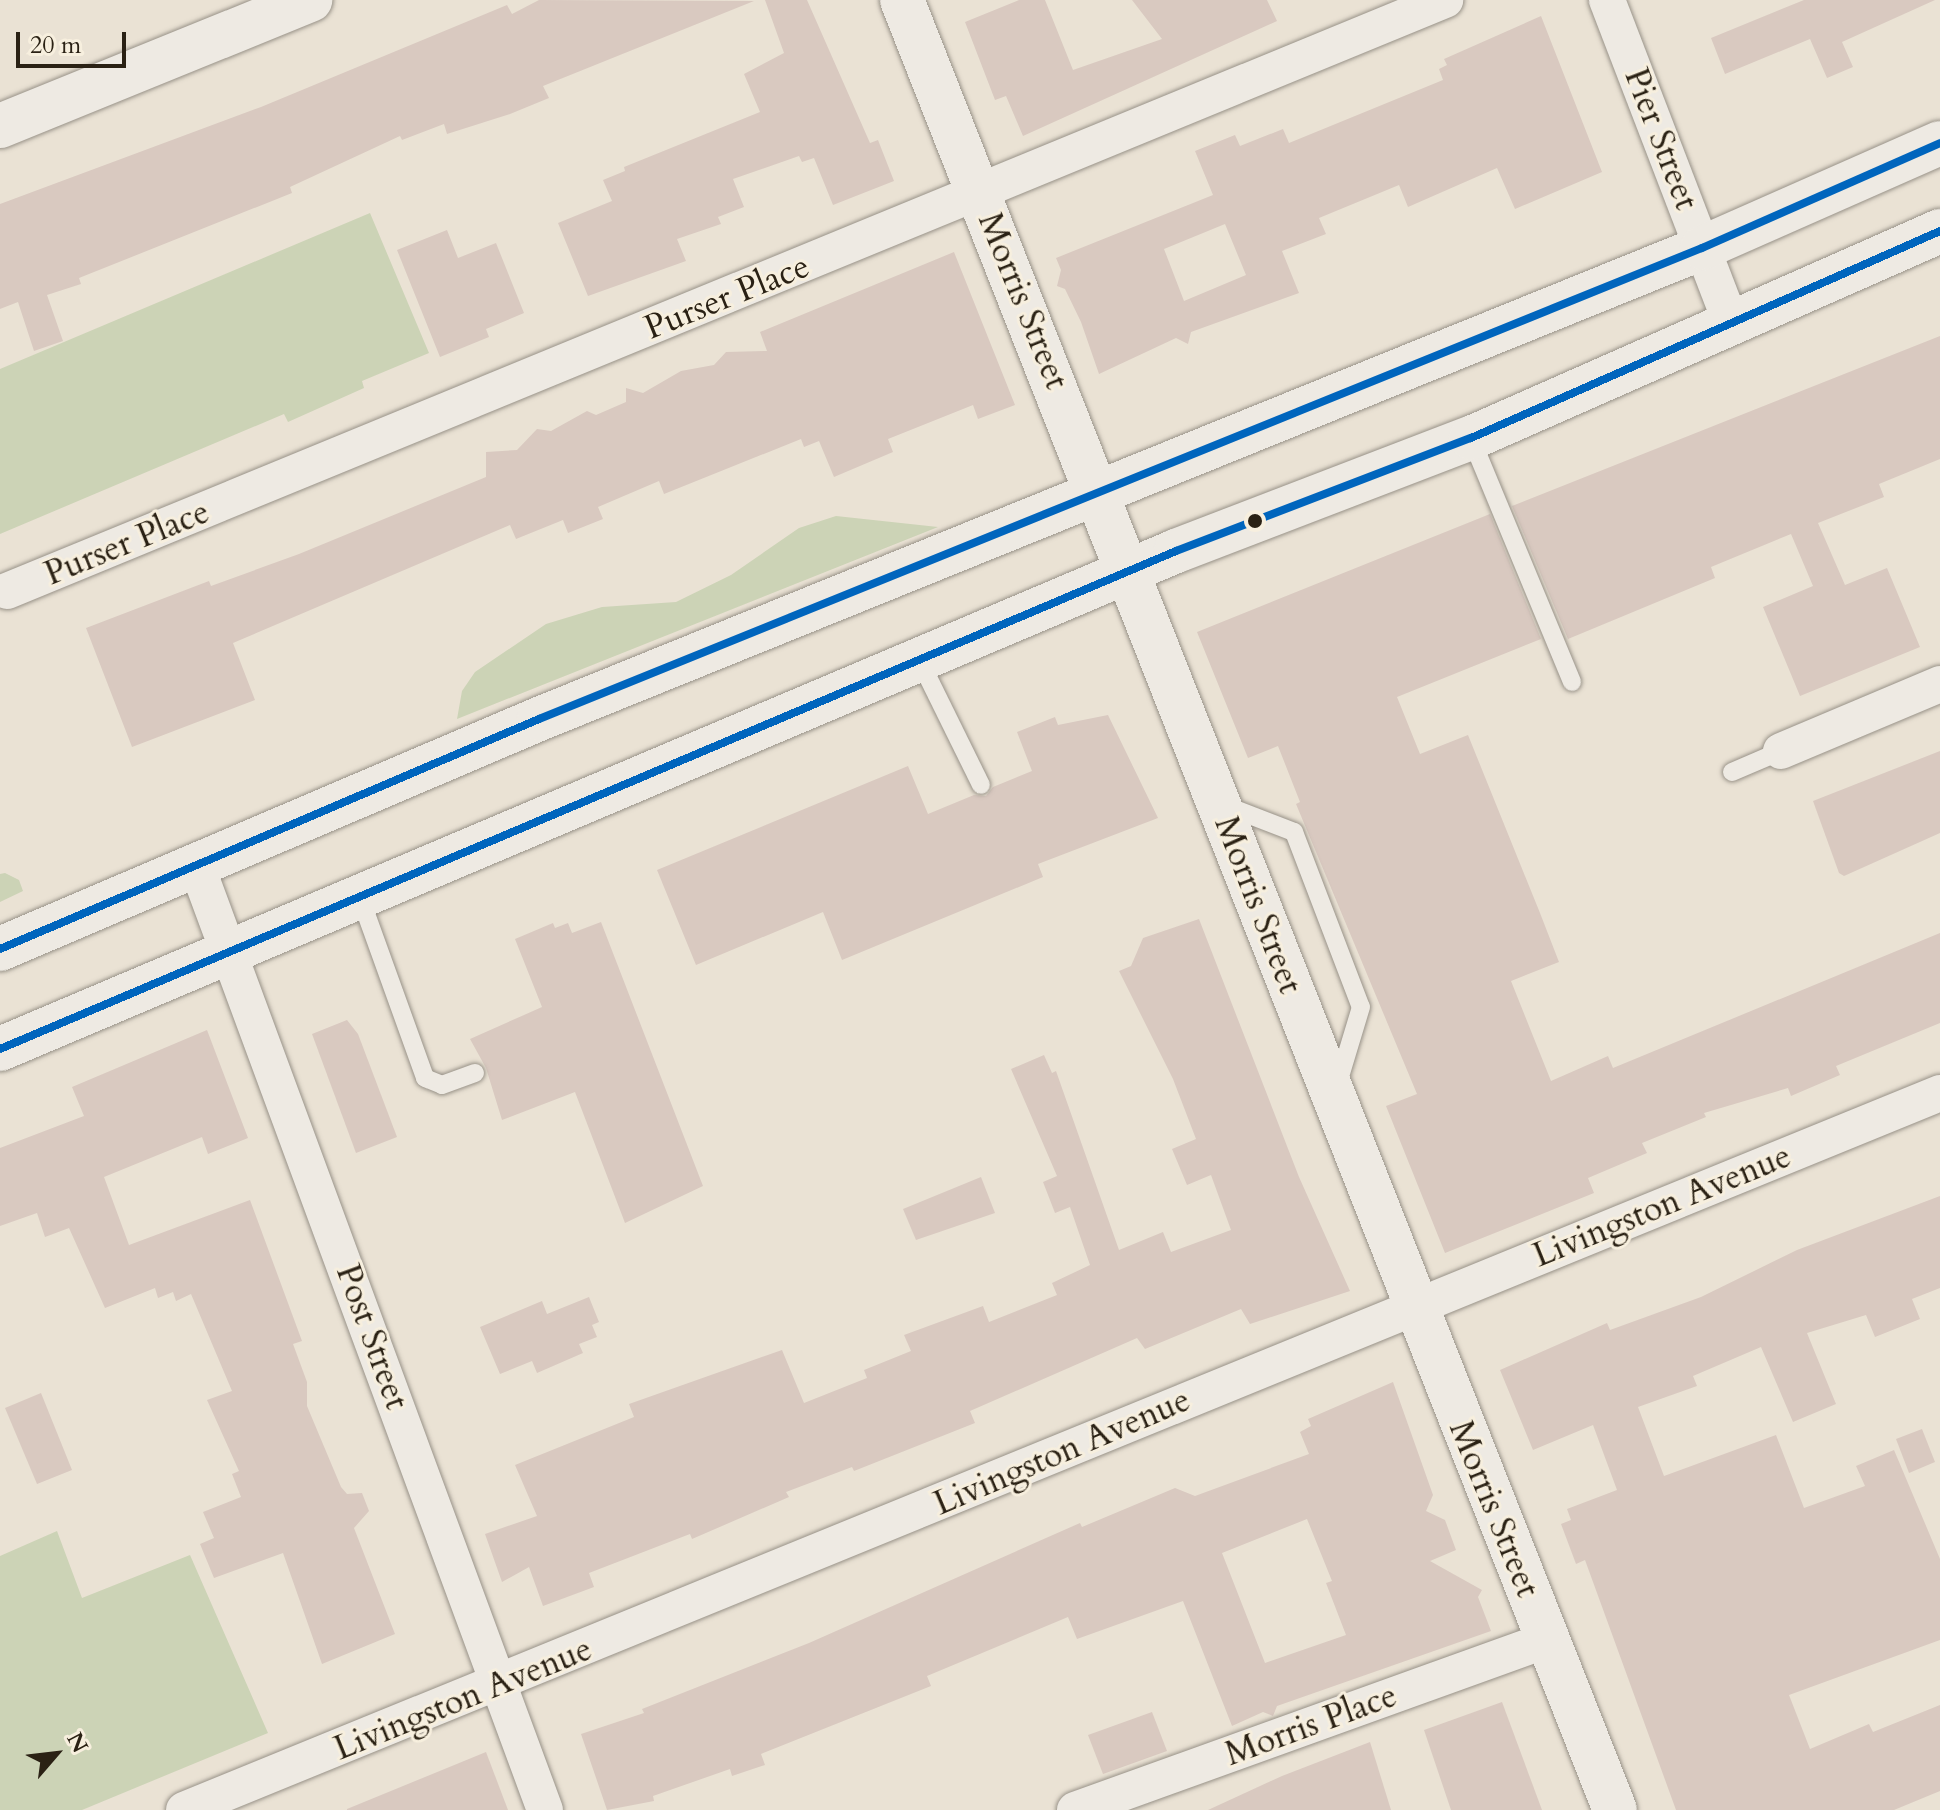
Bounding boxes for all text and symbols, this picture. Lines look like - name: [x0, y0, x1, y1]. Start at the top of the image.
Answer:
- scale bar: [20, 16, 130, 66]
- text: 20 m: [30, 29, 81, 62]
- street label: Pier Street: [1615, 62, 1707, 216]
- street label: Morris Street: [969, 207, 1077, 395]
- street label: Purser Place: [639, 246, 815, 348]
- street label: Purser Place: [39, 492, 215, 594]
- unlabelled marker: [1247, 513, 1263, 529]
- street label: Morris Street: [1205, 810, 1311, 1000]
- street label: Livingston Avenue: [1527, 1136, 1797, 1276]
- street label: Post Street: [327, 1259, 417, 1415]
- street label: Livingston Avenue: [928, 1380, 1196, 1524]
- street label: Morris Street: [1440, 1415, 1548, 1603]
- street label: Livingston Avenue: [328, 1629, 598, 1769]
- street label: Morris Place: [1220, 1675, 1402, 1775]
- north arrow: [16, 1714, 96, 1794]
- text: N: [59, 1727, 95, 1758]

